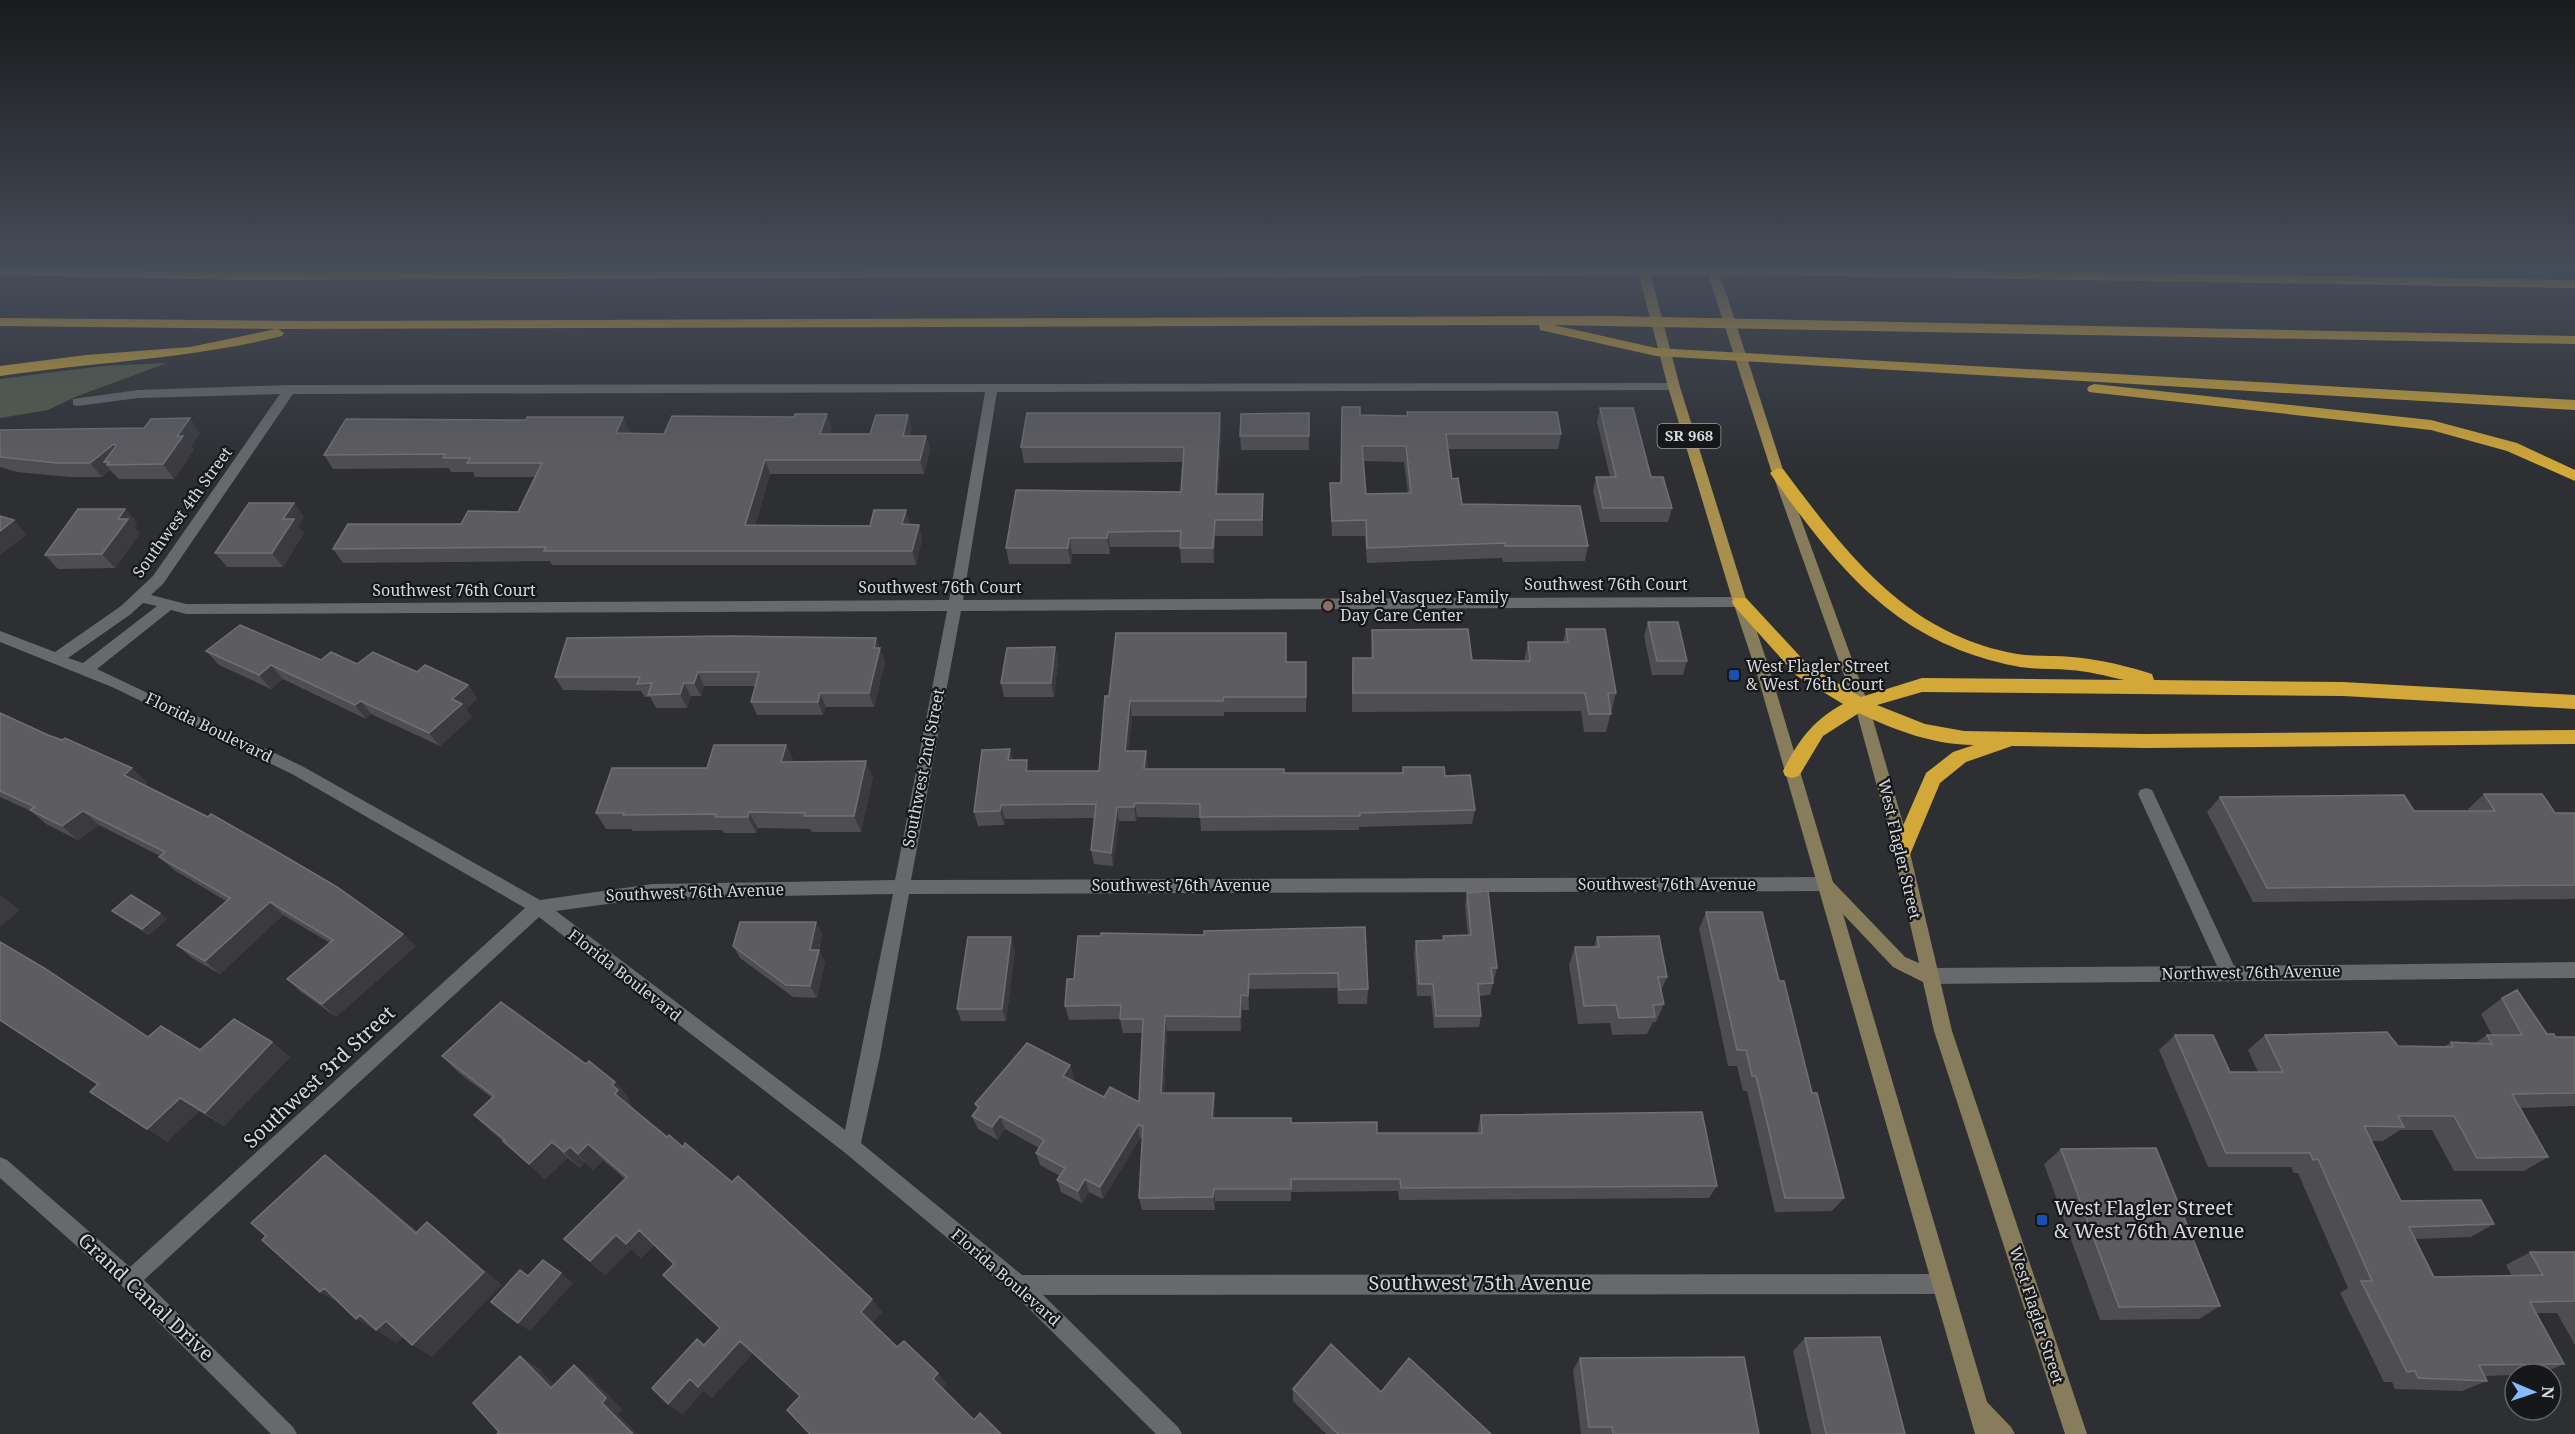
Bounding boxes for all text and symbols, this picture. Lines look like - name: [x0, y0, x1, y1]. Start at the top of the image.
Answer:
- road number: SR 968: [1658, 424, 1720, 448]
- street label: Southwest 4th Street: [127, 442, 237, 582]
- street label: Southwest 76th Court: [1524, 573, 1688, 595]
- street label: Southwest 76th Court: [858, 576, 1022, 598]
- street label: Southwest 76th Court: [372, 579, 536, 601]
- place label: Isabel Vasquez Family Day Care Center: [1340, 586, 1510, 626]
- marker: Isabel Vasquez Family Day Care Center: [1321, 599, 1335, 613]
- place label: West Flagler Street & West 76th Court: [1746, 655, 1890, 695]
- marker: West Flagler Street & West 76th Court: [1727, 668, 1741, 682]
- street label: Southwest 2nd Street: [897, 686, 949, 849]
- street label: Florida Boulevard: [142, 687, 276, 767]
- street label: West Flagler Street: [1873, 777, 1927, 922]
- street label: Southwest 76th Avenue: [1578, 873, 1756, 895]
- street label: Southwest 76th Avenue: [1092, 874, 1270, 896]
- street label: Southwest 76th Avenue: [606, 878, 784, 906]
- street label: Florida Boulevard: [564, 924, 686, 1026]
- street label: Northwest 76th Avenue: [2161, 959, 2341, 985]
- street label: Southwest 3rd Street: [237, 999, 400, 1154]
- place label: West Flagler Street & West 76th Avenue: [2054, 1194, 2245, 1244]
- marker: West Flagler Street & West 76th Avenue: [2035, 1213, 2049, 1227]
- street label: Florida Boulevard: [947, 1223, 1066, 1331]
- street label: Grand Canal Drive: [73, 1227, 220, 1367]
- street label: West Flagler Street: [2004, 1243, 2070, 1387]
- street label: Southwest 75th Avenue: [1369, 1269, 1591, 1296]
- north arrow: [2503, 1362, 2563, 1422]
- text: N: [2537, 1386, 2559, 1400]

